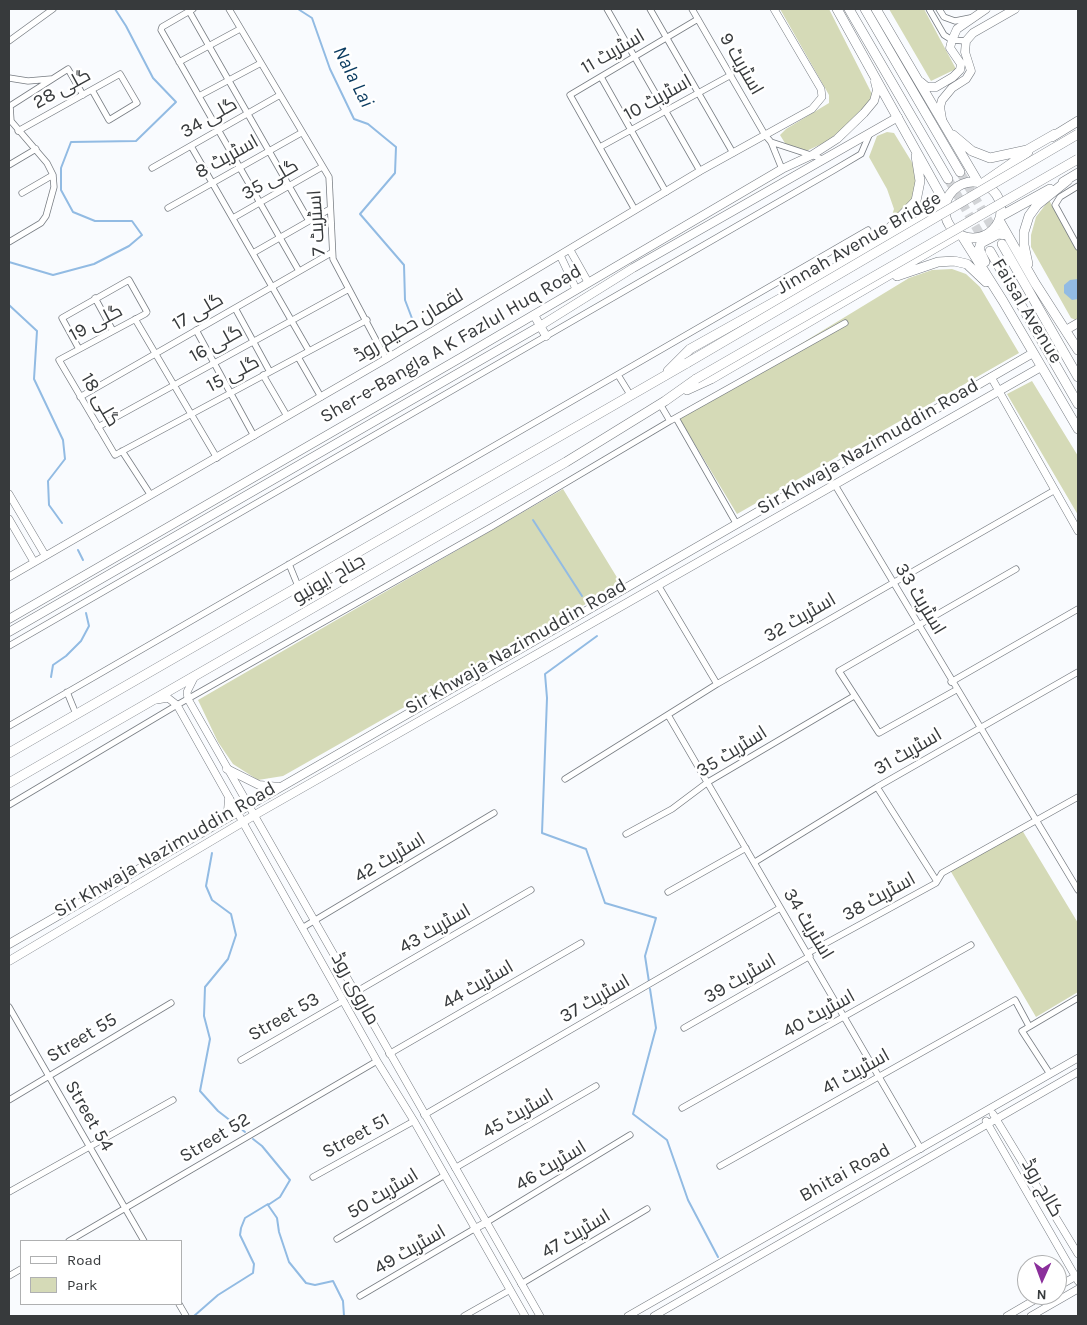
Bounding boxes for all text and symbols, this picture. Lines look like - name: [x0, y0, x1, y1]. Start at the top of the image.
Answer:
- street label: اسٹریٹ 11: [577, 25, 649, 79]
- street label: اسٹریٹ 9: [714, 29, 768, 99]
- water label: Nala Lai: [327, 42, 379, 112]
- street label: گلی 28: [29, 64, 95, 114]
- street label: اسٹریٹ 10: [620, 70, 696, 126]
- street label: گلی 34: [177, 93, 241, 143]
- street label: اسٹریٹ 8: [191, 130, 263, 184]
- street label: گلی 35: [237, 155, 303, 205]
- street label: Jinnah Avenue Bridge: [773, 187, 945, 299]
- street label: اسٹریٹ 7: [303, 189, 331, 257]
- street label: Faisal Avenue: [987, 254, 1067, 368]
- street label: Sher-e-Bangla A K Fazlul Huq Road: [316, 260, 586, 428]
- street label: لقمان حکیم روڈ: [350, 285, 468, 367]
- street label: گلی 17: [168, 288, 228, 336]
- street label: گلی 19: [65, 299, 127, 347]
- street label: گلی 16: [185, 320, 247, 368]
- street label: گلی 15: [202, 351, 264, 397]
- street label: گلی 18: [76, 369, 124, 431]
- street label: Sir Khwaja Nazimuddin Road: [753, 374, 983, 520]
- street label: جناح ایونیو: [289, 549, 369, 609]
- street label: اسٹریٹ 33: [890, 559, 950, 639]
- street label: Sir Khwaja Nazimuddin Road: [401, 574, 631, 720]
- street label: اسٹریٹ 32: [760, 588, 840, 648]
- street label: اسٹریٹ 35: [692, 721, 772, 783]
- street label: اسٹریٹ 31: [870, 723, 946, 781]
- street label: Sir Khwaja Nazimuddin Road: [50, 777, 280, 923]
- street label: اسٹریٹ 42: [350, 828, 430, 888]
- street label: اسٹریٹ 38: [838, 868, 920, 926]
- street label: اسٹریٹ 34: [778, 884, 838, 964]
- street label: اسٹریٹ 43: [395, 899, 475, 959]
- street label: ماروی روڈ: [326, 949, 384, 1029]
- street label: اسٹریٹ 39: [700, 949, 780, 1009]
- street label: اسٹریٹ 44: [438, 956, 518, 1014]
- street label: اسٹریٹ 37: [556, 970, 634, 1028]
- street label: اسٹریٹ 40: [779, 985, 859, 1043]
- street label: Street 53: [244, 987, 324, 1047]
- street label: Street 55: [43, 1008, 121, 1068]
- street label: اسٹریٹ 41: [818, 1044, 894, 1100]
- street label: Street 54: [60, 1077, 118, 1155]
- street label: اسٹریٹ 45: [478, 1084, 558, 1144]
- street label: Street 52: [176, 1108, 254, 1168]
- street label: Street 51: [318, 1108, 394, 1164]
- street label: اسٹریٹ 46: [511, 1136, 591, 1196]
- street label: Bhitai Road: [796, 1139, 894, 1207]
- street label: کالج روڈ: [1016, 1155, 1068, 1221]
- street label: اسٹریٹ 50: [343, 1164, 423, 1224]
- street label: اسٹریٹ 47: [537, 1204, 615, 1264]
- street label: اسٹریٹ 49: [370, 1220, 450, 1280]
- legend: [20, 1240, 182, 1305]
- text: Road: [67, 1251, 102, 1269]
- north arrow: [1017, 1255, 1067, 1305]
- text: Park: [67, 1276, 97, 1294]
- text: N: [1036, 1286, 1047, 1303]

